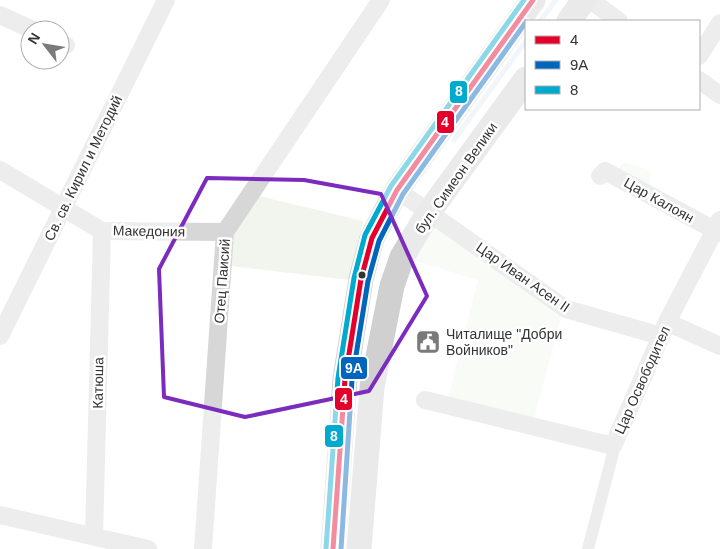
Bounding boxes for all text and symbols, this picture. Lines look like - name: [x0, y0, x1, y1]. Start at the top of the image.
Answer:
- north arrow: [20, 20, 70, 70]
- legend: [525, 20, 700, 110]
- text: N: [24, 30, 43, 47]
- text: 4: [570, 31, 578, 48]
- text: 9А: [570, 56, 588, 73]
- line badge: 8: [449, 80, 468, 104]
- text: 8: [570, 81, 578, 98]
- text: 8: [455, 83, 463, 99]
- street label: Св. св. Кирил и Методий: [41, 93, 125, 243]
- line badge: 4: [436, 110, 455, 134]
- text: 4: [441, 114, 449, 130]
- street label: бул. Симеон Велики: [412, 119, 500, 237]
- street label: Цар Калоян: [621, 174, 697, 226]
- street label: Македония: [113, 222, 185, 240]
- street label: Отец Паисий: [211, 238, 233, 324]
- street label: Цар Иван Асен II: [473, 239, 573, 315]
- unlabelled marker: [357, 270, 367, 280]
- street label: Цар Освободител: [611, 324, 673, 436]
- place label: Читалище "Добри Войников": [446, 326, 562, 358]
- public building icon: Читалище "Добри Войников": [415, 329, 441, 355]
- line badge: 9А: [340, 356, 368, 380]
- street label: Катюша: [90, 357, 106, 409]
- text: 9А: [345, 360, 363, 376]
- line badge: 4: [334, 387, 353, 411]
- text: 4: [340, 391, 348, 407]
- line badge: 8: [324, 424, 344, 448]
- text: 8: [330, 428, 338, 444]

